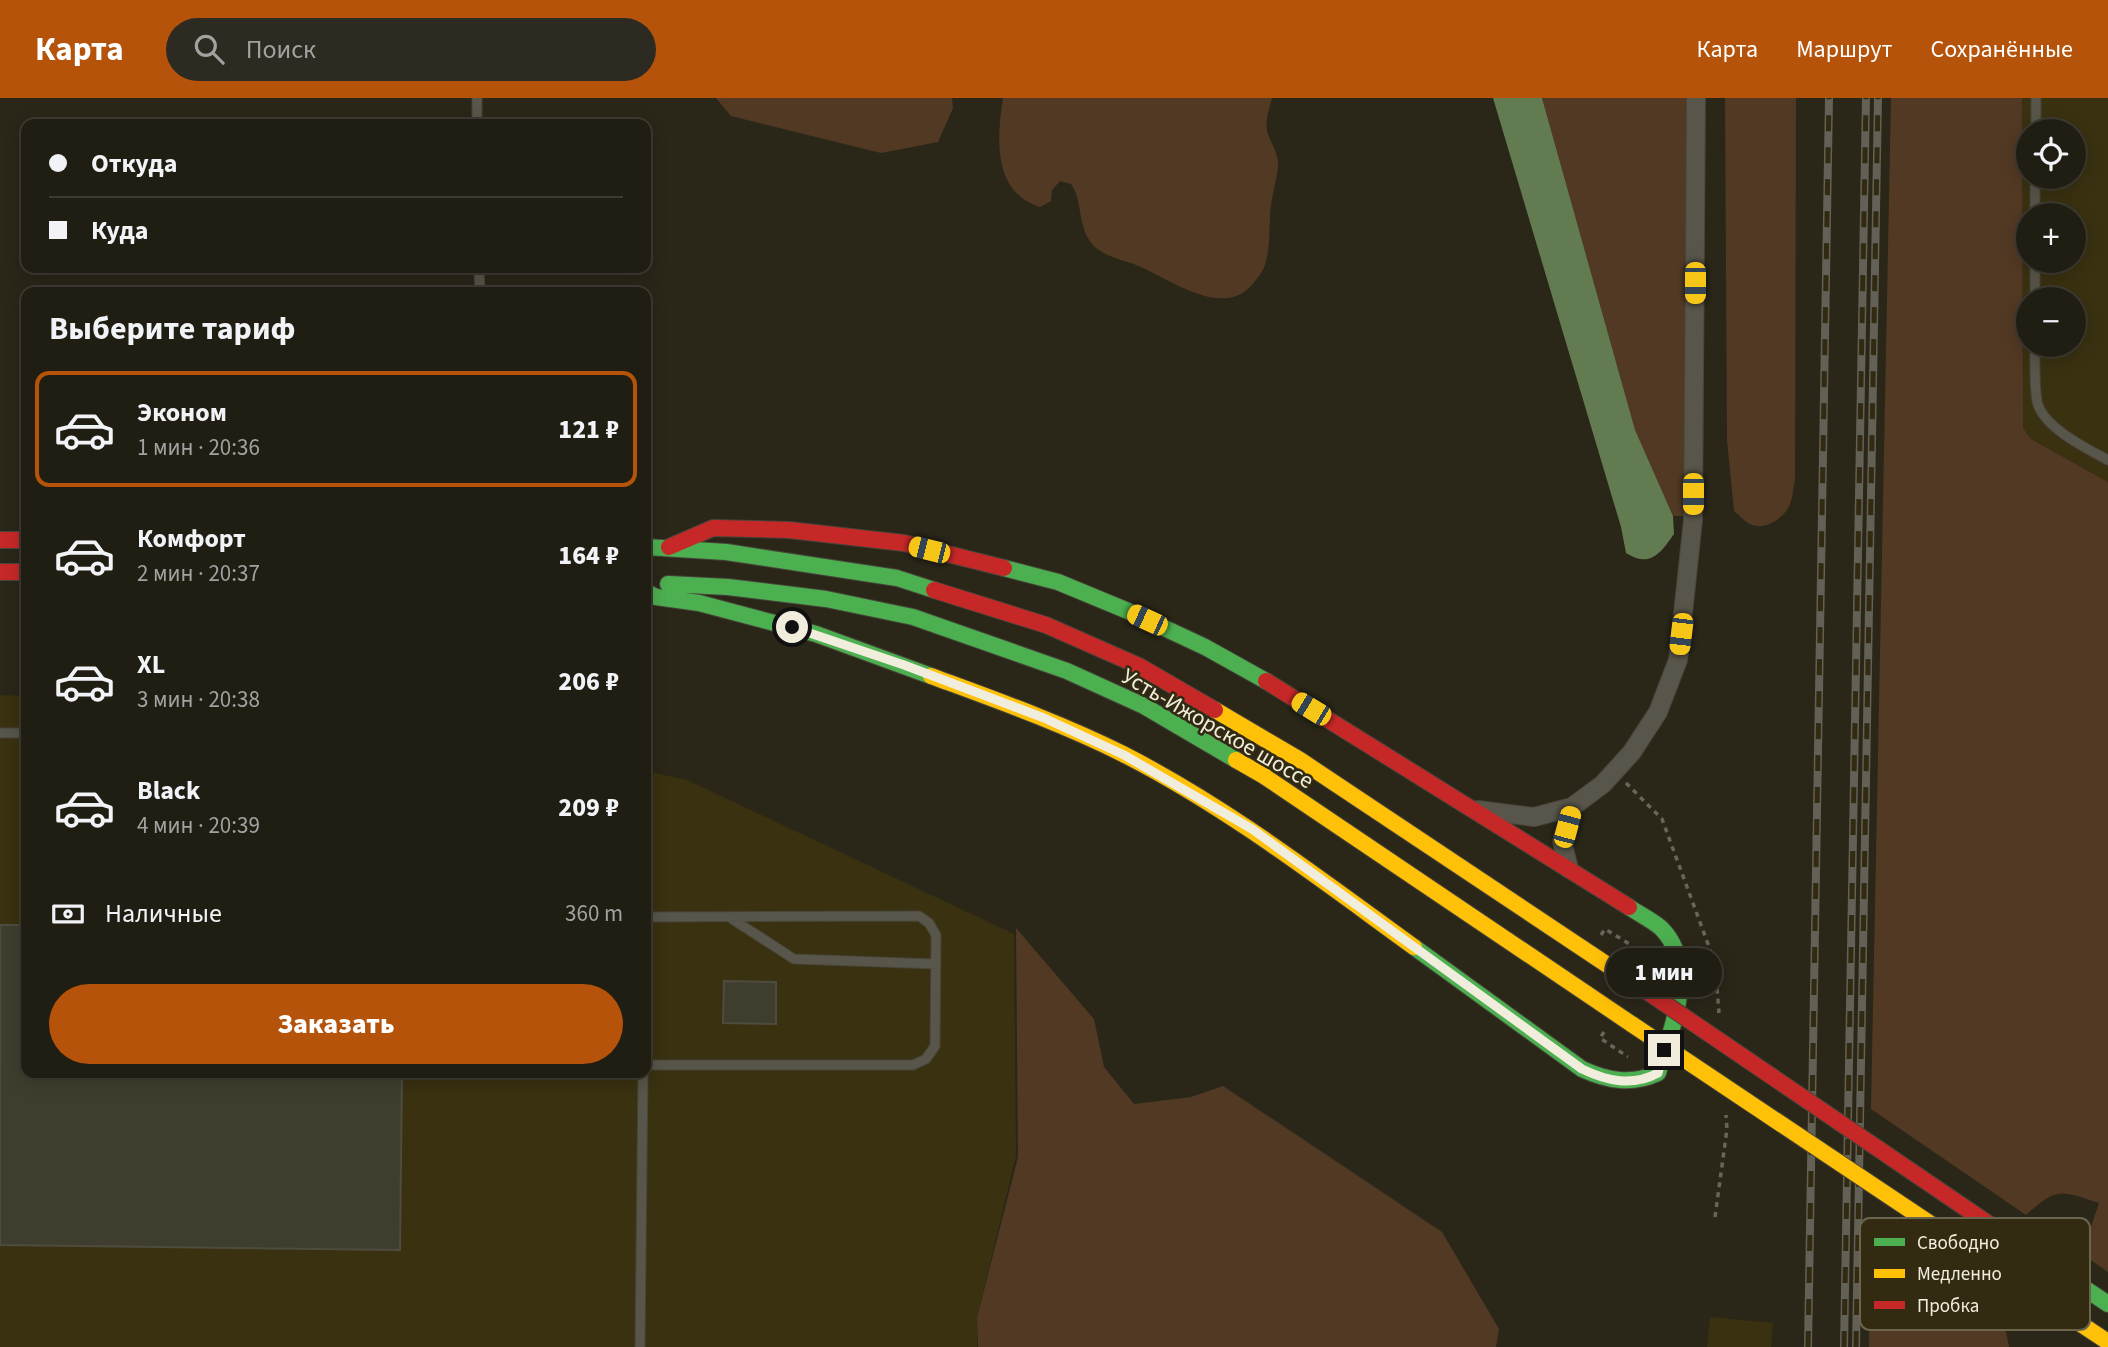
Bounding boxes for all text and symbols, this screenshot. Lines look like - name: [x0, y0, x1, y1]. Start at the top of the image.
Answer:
- search box: [166, 18, 656, 81]
- text: Карта: [35, 26, 124, 73]
- icon: search: [190, 30, 228, 68]
- text: Поиск: [246, 31, 316, 68]
- text: Карта: [1697, 32, 1758, 67]
- text: Маршрут: [1796, 32, 1892, 67]
- text: Сохранённые: [1930, 32, 2073, 67]
- map controls: [2016, 119, 2086, 357]
- button: locate: [2016, 119, 2086, 189]
- text: Откуда: [91, 145, 178, 182]
- button: +: [2016, 203, 2086, 273]
- text: Куда: [91, 212, 149, 249]
- car: [1685, 262, 1706, 304]
- button: −: [2016, 287, 2086, 357]
- text: Выберите тариф: [49, 306, 296, 352]
- text: Эконом: [137, 394, 227, 431]
- icon: car: [53, 398, 116, 461]
- text: 121 ₽: [558, 411, 619, 448]
- text: 1 мин · 20:36: [137, 431, 260, 464]
- car: [1683, 473, 1704, 515]
- text: Комфорт: [137, 520, 246, 557]
- icon: car: [53, 524, 116, 587]
- car: [907, 535, 952, 565]
- text: 164 ₽: [558, 537, 619, 574]
- text: 2 мин · 20:37: [137, 557, 260, 590]
- car: [1124, 602, 1171, 638]
- route start: [776, 611, 808, 643]
- car: [1669, 612, 1694, 656]
- text: XL: [137, 646, 165, 683]
- icon: car: [53, 650, 116, 713]
- street label: Усть-Ижорское шоссе: [1116, 660, 1320, 797]
- text: 206 ₽: [558, 663, 619, 700]
- text: 3 мин · 20:38: [137, 683, 260, 716]
- car: [1288, 689, 1335, 729]
- text: Black: [137, 772, 200, 809]
- icon: car: [53, 776, 116, 839]
- text: 209 ₽: [558, 789, 619, 826]
- car: [1552, 804, 1583, 850]
- text: 4 мин · 20:39: [137, 809, 260, 842]
- icon: cash: [49, 895, 87, 933]
- text: Наличные: [105, 895, 222, 932]
- text: 360 m: [565, 897, 623, 930]
- callout: 1 мин: [1606, 948, 1722, 998]
- text: 1 мин: [1634, 956, 1694, 989]
- button: Заказать: [49, 984, 623, 1064]
- route end: [1648, 1034, 1680, 1066]
- legend: [1860, 1218, 2090, 1330]
- text: Свободно: [1917, 1230, 2000, 1257]
- text: Медленно: [1917, 1261, 2002, 1288]
- text: Пробка: [1917, 1293, 1979, 1320]

